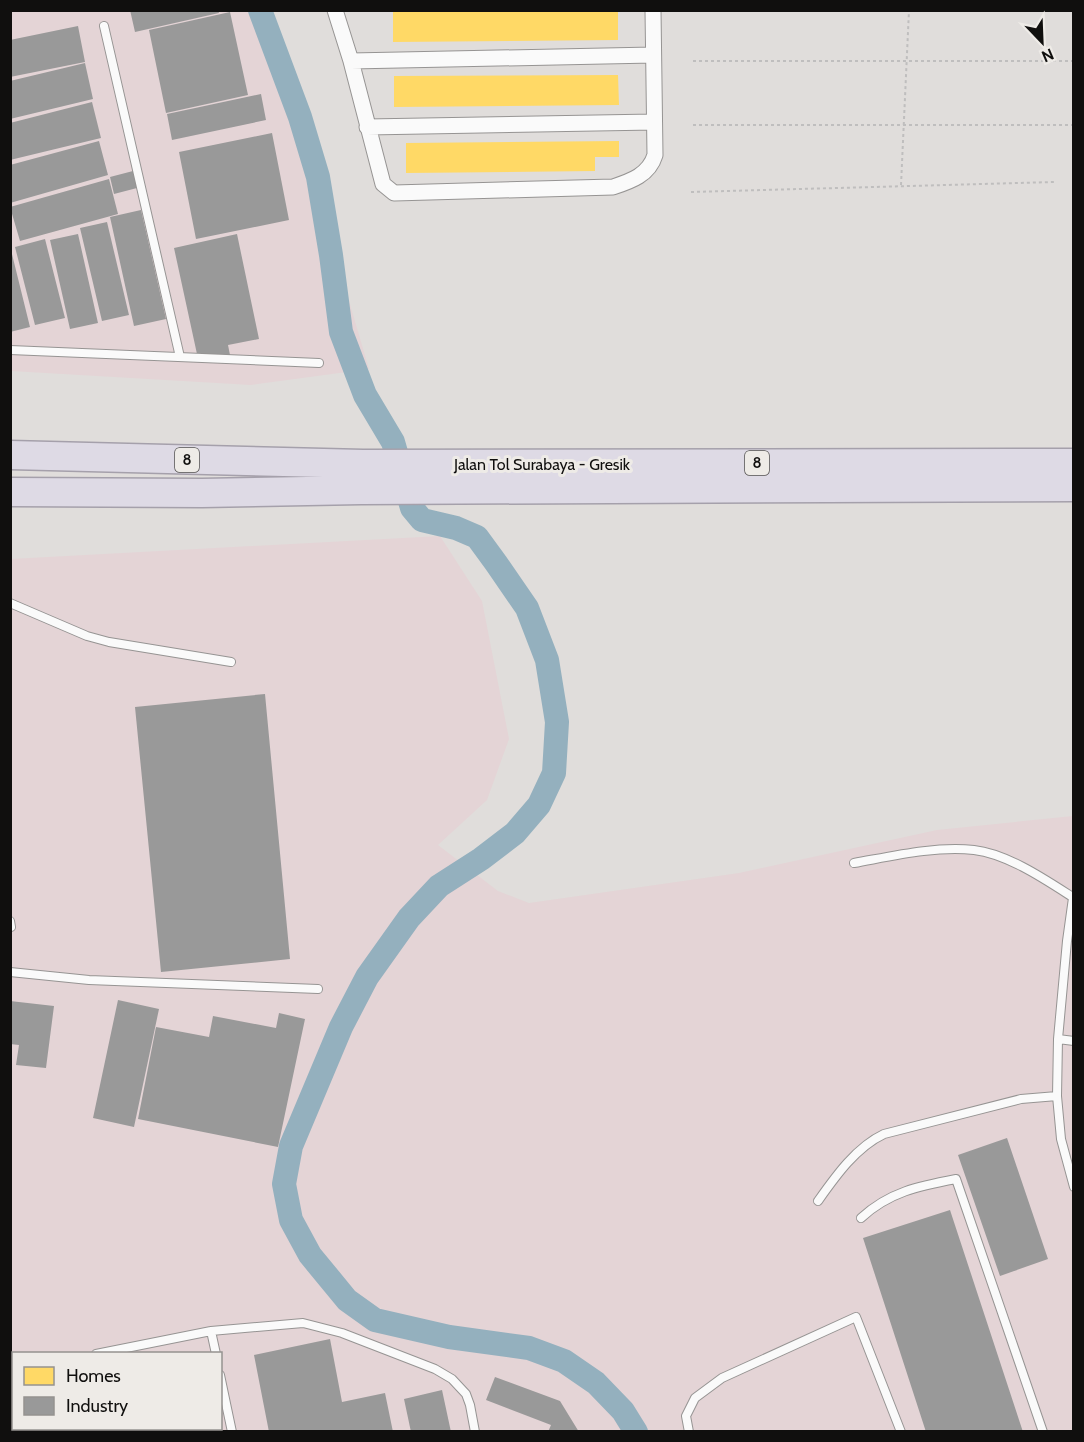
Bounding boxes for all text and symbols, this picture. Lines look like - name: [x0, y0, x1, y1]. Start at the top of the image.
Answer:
- north arrow: [1012, 12, 1072, 72]
- text: N: [1039, 44, 1057, 66]
- road number: 8: [175, 448, 199, 472]
- road number: 8: [745, 451, 769, 475]
- street label: Jalan Tol Surabaya - Gresik: [453, 455, 631, 474]
- legend: [12, 1352, 222, 1430]
- text: Homes: [66, 1365, 121, 1387]
- text: Industry: [66, 1395, 128, 1417]

